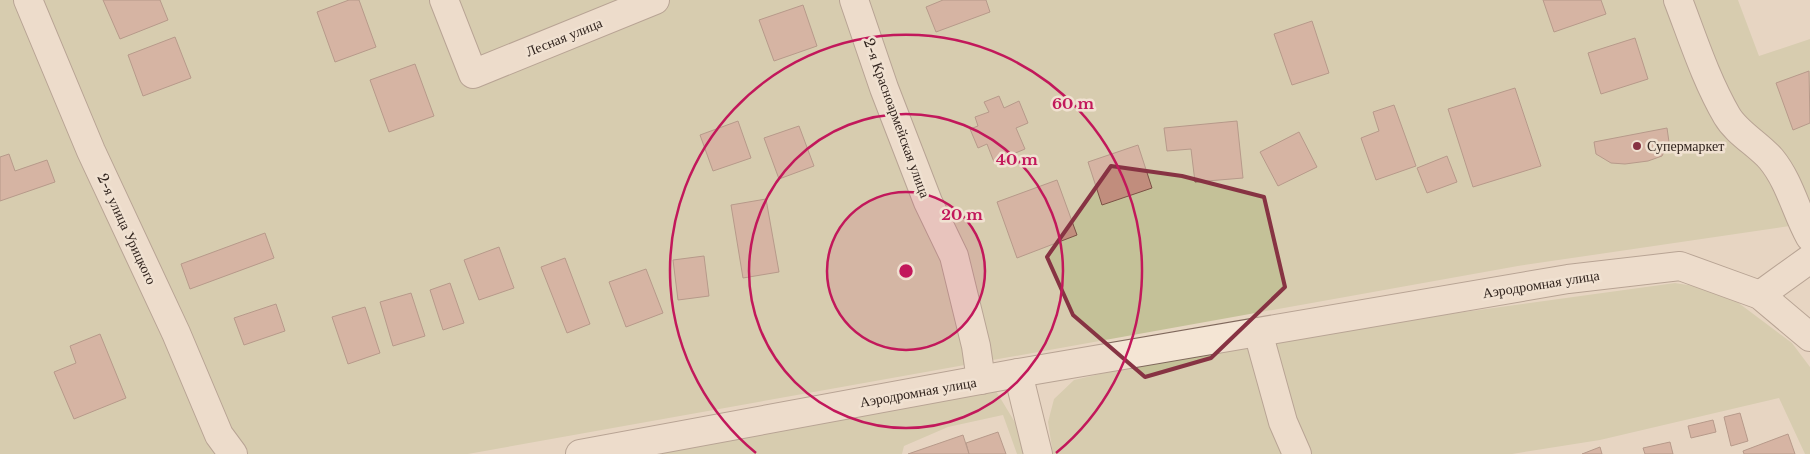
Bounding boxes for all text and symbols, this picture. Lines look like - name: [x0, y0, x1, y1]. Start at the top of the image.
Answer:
- street label: Лесная улица: [523, 13, 606, 61]
- street label: 2-я Красноармейская улица: [860, 36, 935, 201]
- text: 60 m: [1052, 94, 1094, 113]
- place label: Супермаркет: [1647, 137, 1724, 155]
- marker: Супермаркет: [1631, 140, 1643, 152]
- text: 40 m: [996, 150, 1038, 169]
- street label: 2-я улица Урицкого: [93, 171, 161, 287]
- text: 20 m: [941, 205, 983, 224]
- centre of rings: [897, 262, 915, 280]
- street label: Аэродромная улица: [1481, 266, 1602, 302]
- street label: Аэродромная улица: [858, 373, 979, 411]

